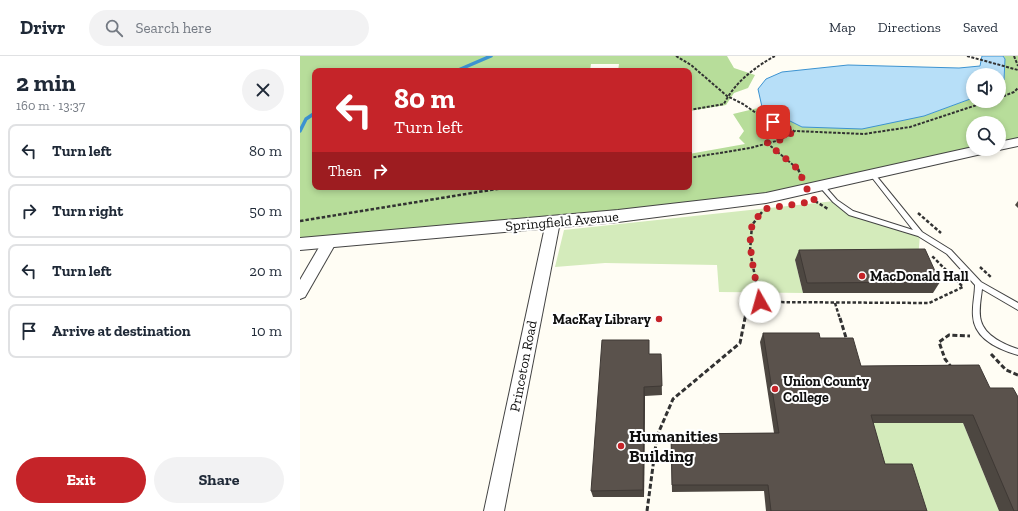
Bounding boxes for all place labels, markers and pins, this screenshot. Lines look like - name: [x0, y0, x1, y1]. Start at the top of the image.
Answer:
- pin: [756, 105, 790, 139]
- place label: MacDonald Hall: [870, 268, 969, 285]
- marker: MacDonald Hall: [857, 271, 867, 281]
- place label: MacKay Library: [552, 311, 652, 328]
- marker: MacKay Library: [654, 314, 664, 324]
- place label: Union County College: [783, 373, 870, 406]
- marker: Union County College: [770, 384, 780, 394]
- place label: Humanities Building: [629, 426, 718, 466]
- marker: Humanities Building: [616, 441, 626, 451]

